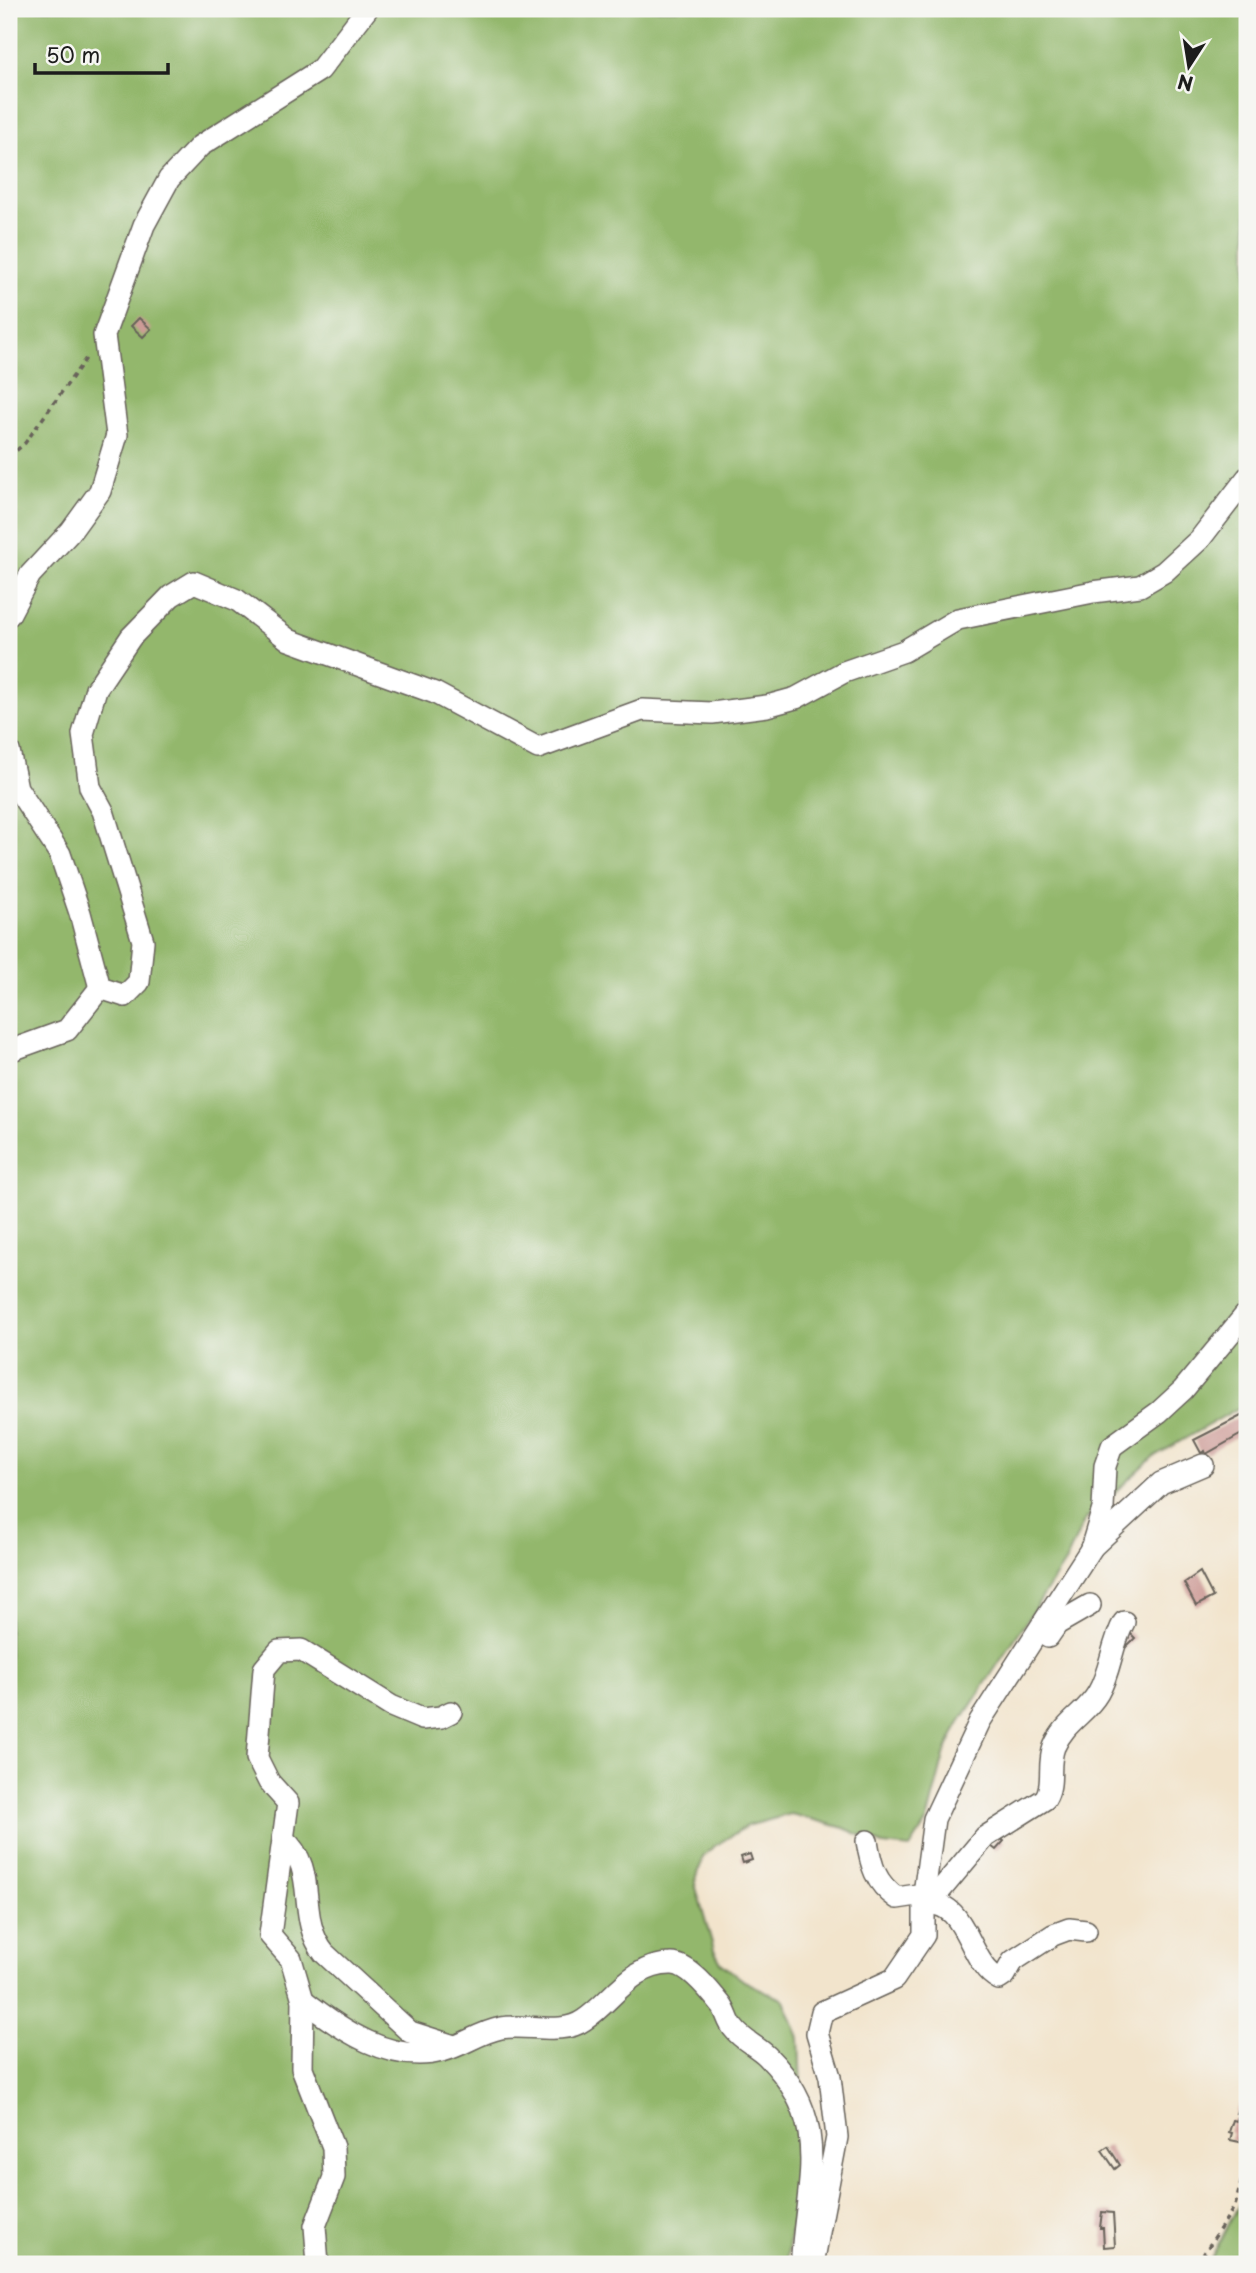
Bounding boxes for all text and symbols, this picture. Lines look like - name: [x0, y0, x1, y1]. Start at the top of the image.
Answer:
- scale bar: [35, 32, 168, 76]
- north arrow: [1154, 32, 1224, 102]
- text: 50 m: [46, 38, 100, 70]
- text: N: [1175, 68, 1196, 99]

